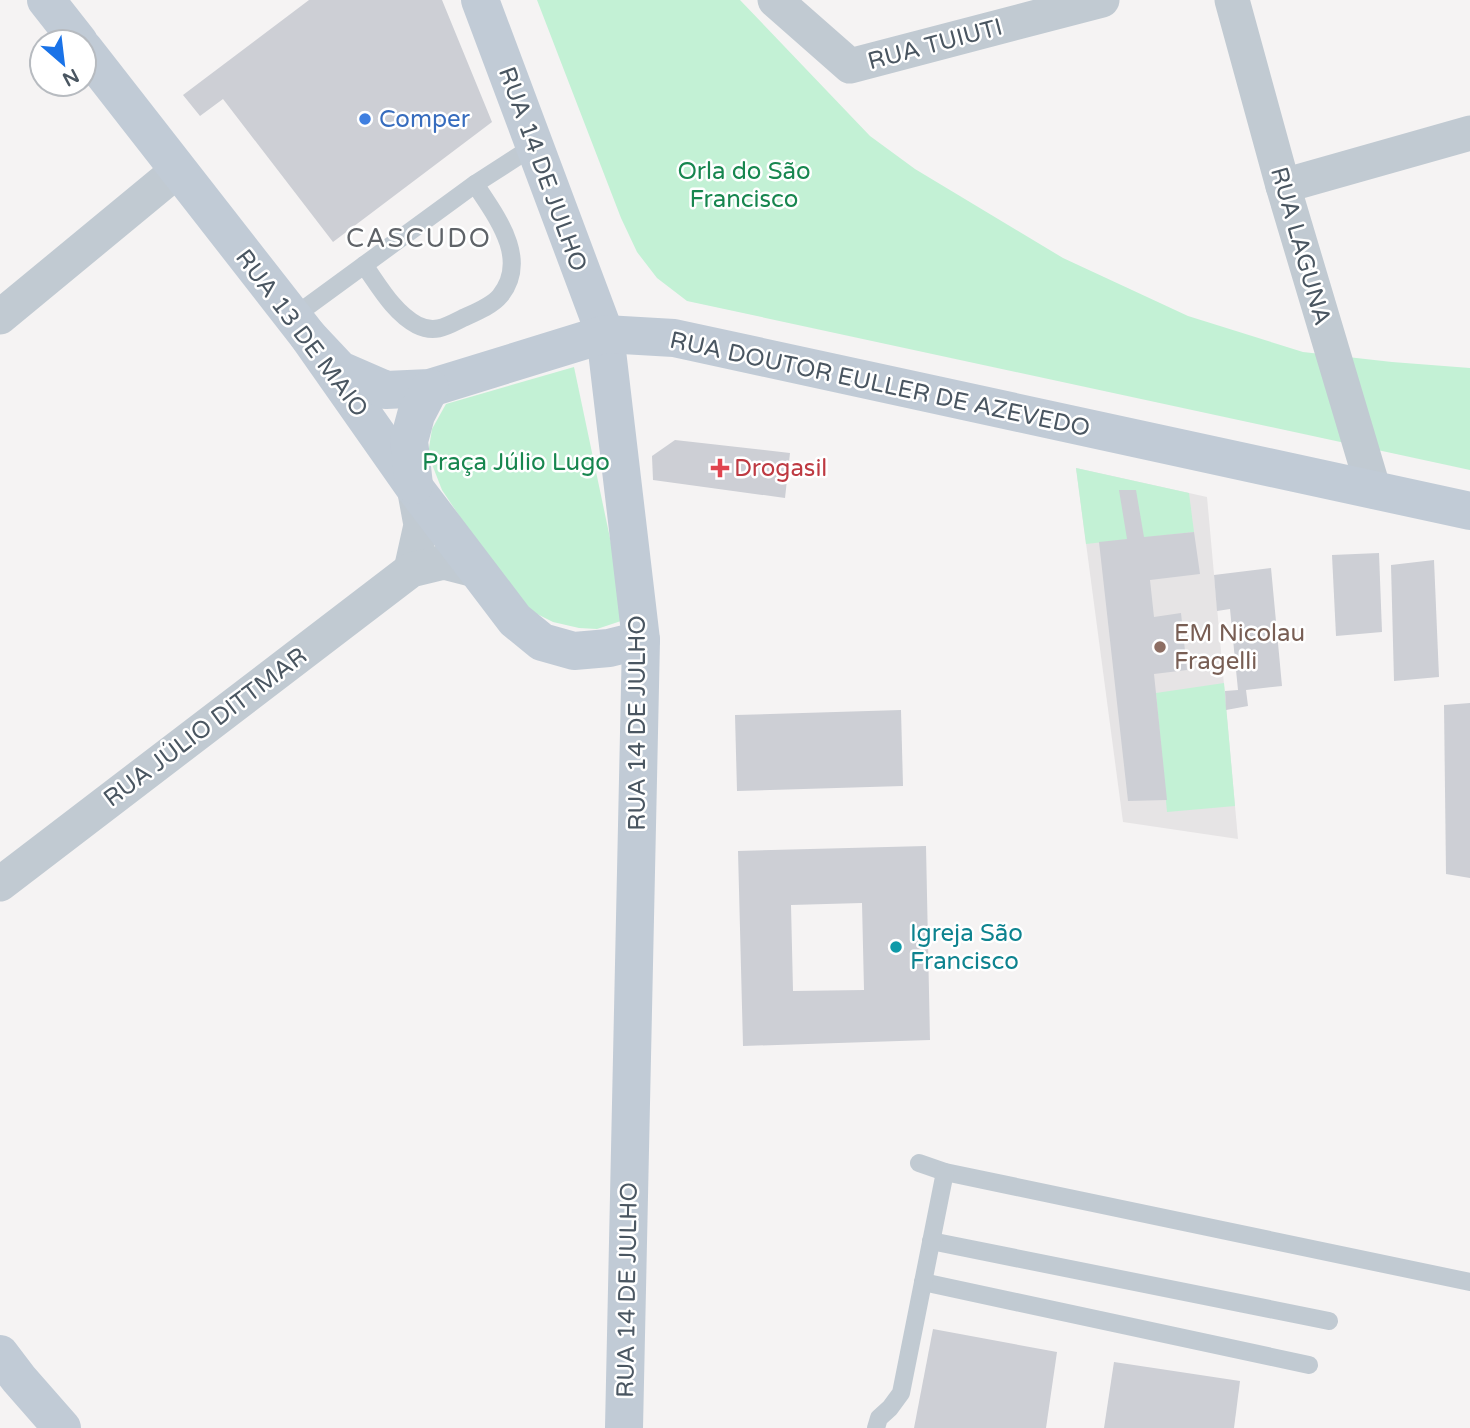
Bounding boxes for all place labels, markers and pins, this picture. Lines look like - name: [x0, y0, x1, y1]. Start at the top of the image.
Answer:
- place label: Comper: [379, 105, 471, 134]
- marker: Comper: [357, 111, 373, 127]
- place label: Drogasil: [734, 454, 827, 483]
- marker: Drogasil: [712, 460, 728, 476]
- place label: EM Nicolau Fragelli: [1174, 619, 1305, 676]
- marker: EM Nicolau Fragelli: [1152, 639, 1168, 655]
- place label: Igreja São Francisco: [910, 919, 1023, 976]
- marker: Igreja São Francisco: [888, 939, 904, 955]

